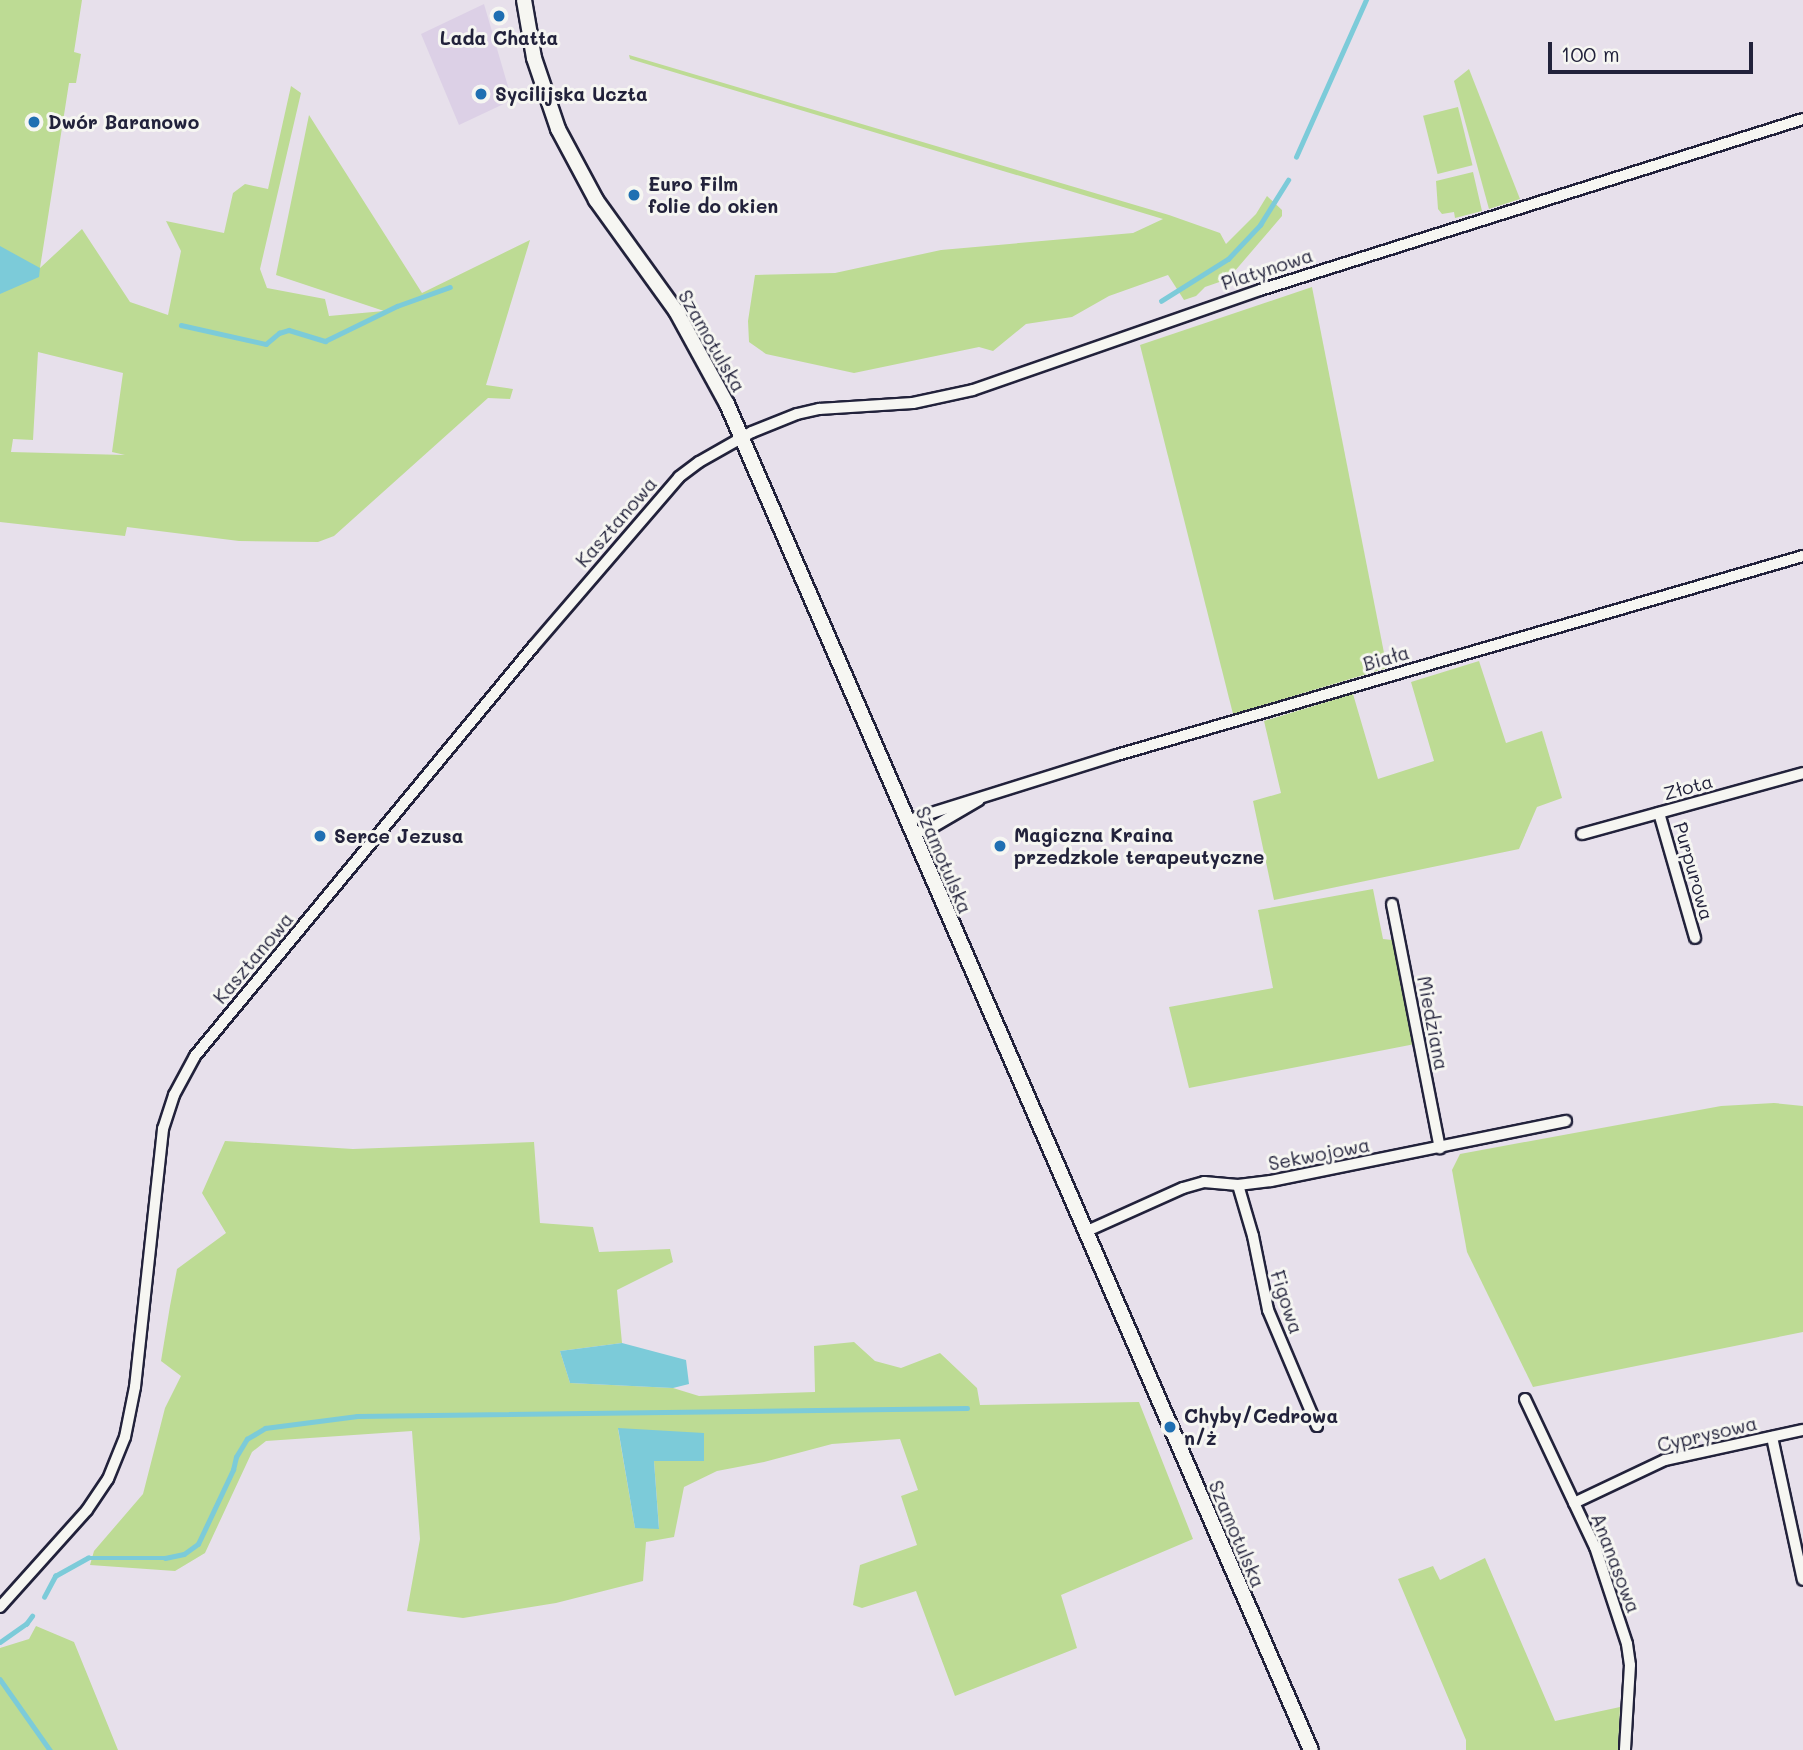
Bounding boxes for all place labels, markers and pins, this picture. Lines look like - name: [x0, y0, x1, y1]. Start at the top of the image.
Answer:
- marker: Lada Chatta: [491, 8, 507, 24]
- place label: Lada Chatta: [440, 27, 558, 49]
- place label: Sycilijska Uczta: [495, 83, 648, 105]
- marker: Sycilijska Uczta: [473, 86, 489, 102]
- place label: Dwór Baranowo: [48, 111, 199, 133]
- marker: Dwór Baranowo: [26, 114, 42, 130]
- place label: Euro Film folie do okien: [648, 173, 778, 217]
- marker: Euro Film folie do okien: [626, 187, 642, 203]
- place label: Magiczna Kraina przedzkole terapeutyczne: [1014, 824, 1264, 868]
- place label: Serce Jezusa: [334, 825, 463, 847]
- marker: Serce Jezusa: [312, 828, 328, 844]
- marker: Magiczna Kraina przedzkole terapeutyczne: [992, 838, 1008, 854]
- place label: Chyby/Cedrowa n/ż: [1184, 1405, 1338, 1449]
- marker: Chyby/Cedrowa n/ż: [1162, 1419, 1178, 1435]

